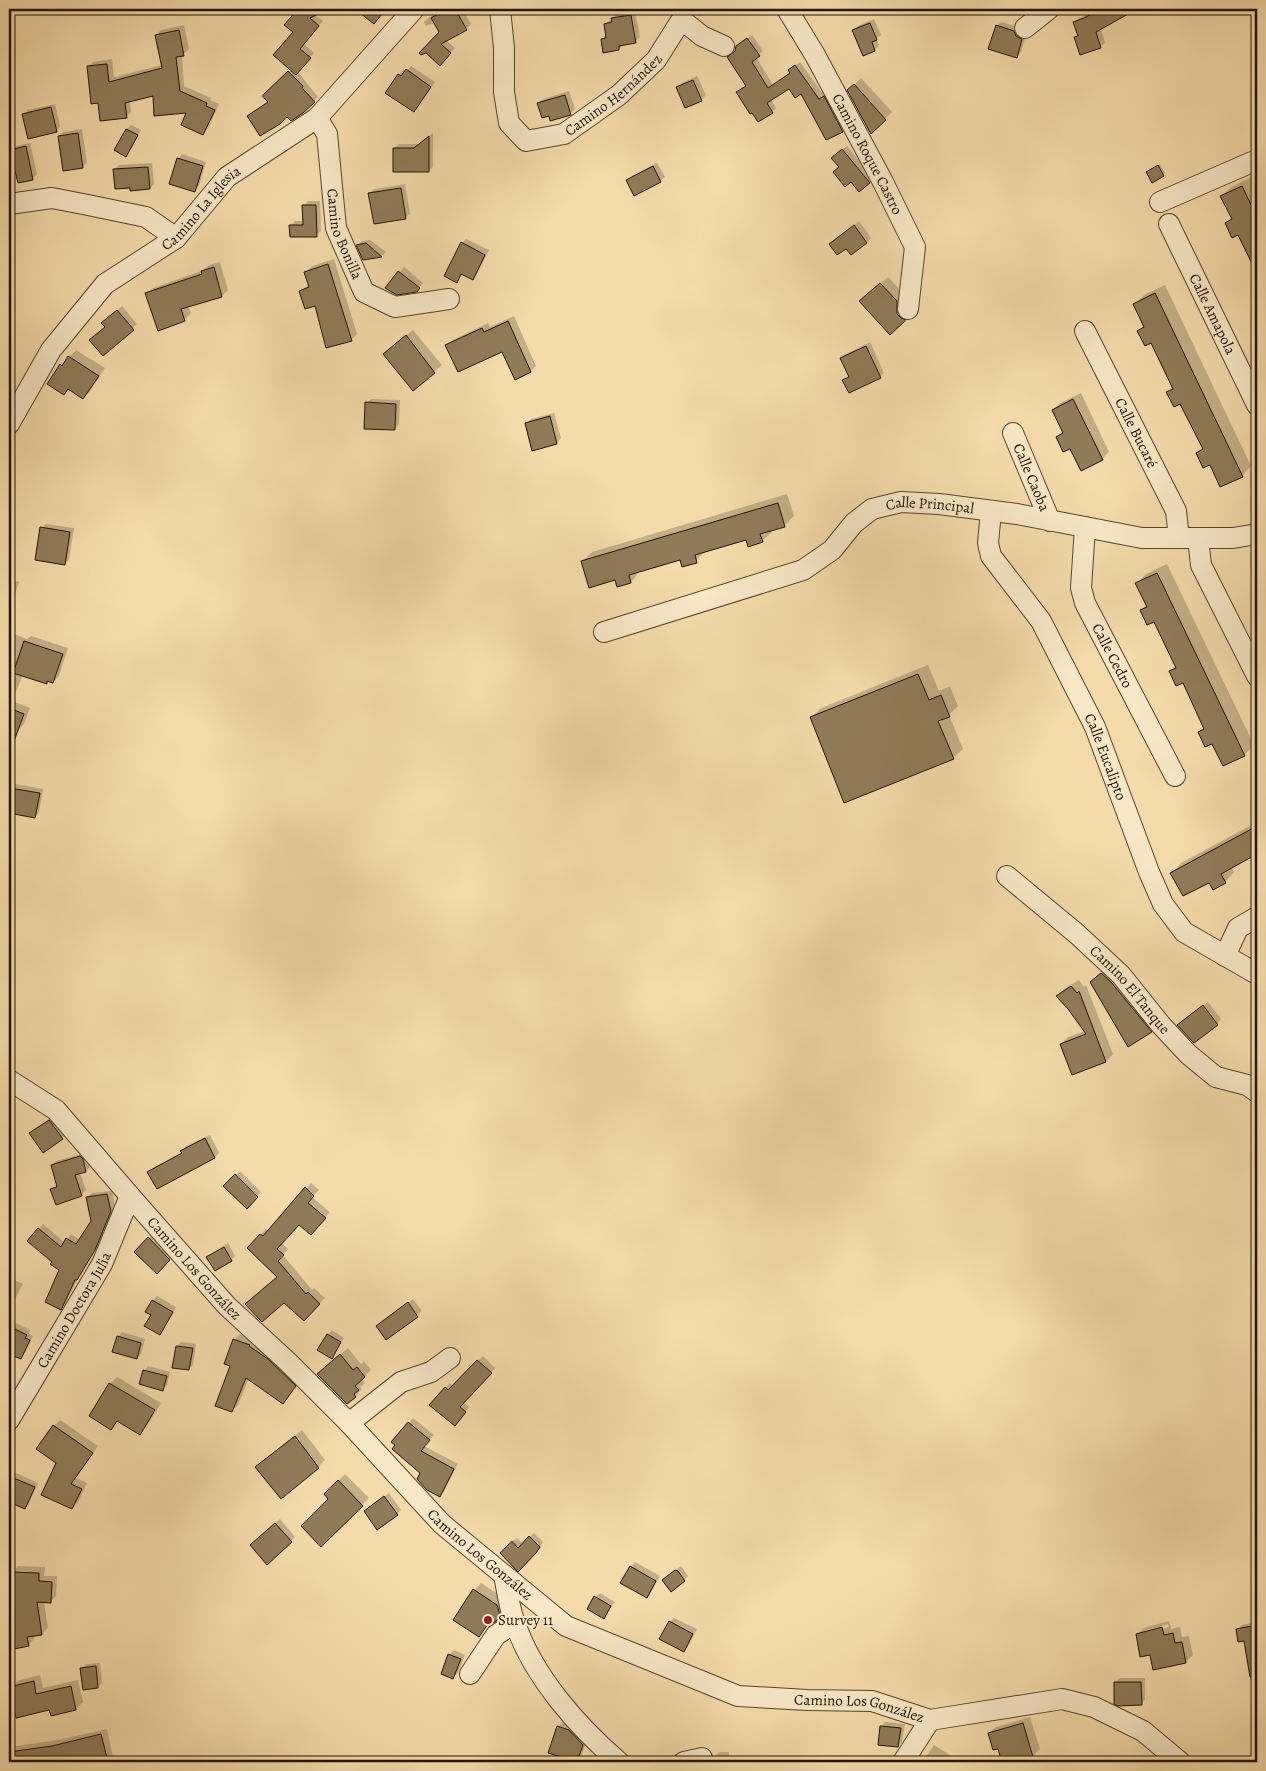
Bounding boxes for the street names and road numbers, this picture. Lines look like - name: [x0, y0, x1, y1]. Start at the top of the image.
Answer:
- street label: Camino Hernández: [560, 50, 667, 141]
- street label: Camino Roque Castro: [827, 90, 907, 218]
- street label: Camino La Iglesia: [157, 161, 245, 255]
- street label: Camino Bonilla: [322, 187, 367, 283]
- street label: Calle Amapola: [1185, 270, 1241, 358]
- street label: Calle Bucaré: [1110, 394, 1163, 471]
- street label: Calle Caoba: [1008, 440, 1055, 514]
- street label: Calle Principal: [883, 492, 976, 518]
- street label: Calle Cedro: [1087, 620, 1138, 692]
- street label: Calle Eucalipto: [1080, 710, 1131, 803]
- street label: Camino El Tanque: [1085, 941, 1175, 1039]
- street label: Camino Los González: [143, 1212, 246, 1325]
- street label: Camino Doctora Julia: [32, 1249, 116, 1372]
- street label: Camino Los González: [423, 1504, 537, 1605]
- street label: Camino Los González: [794, 1689, 927, 1728]

